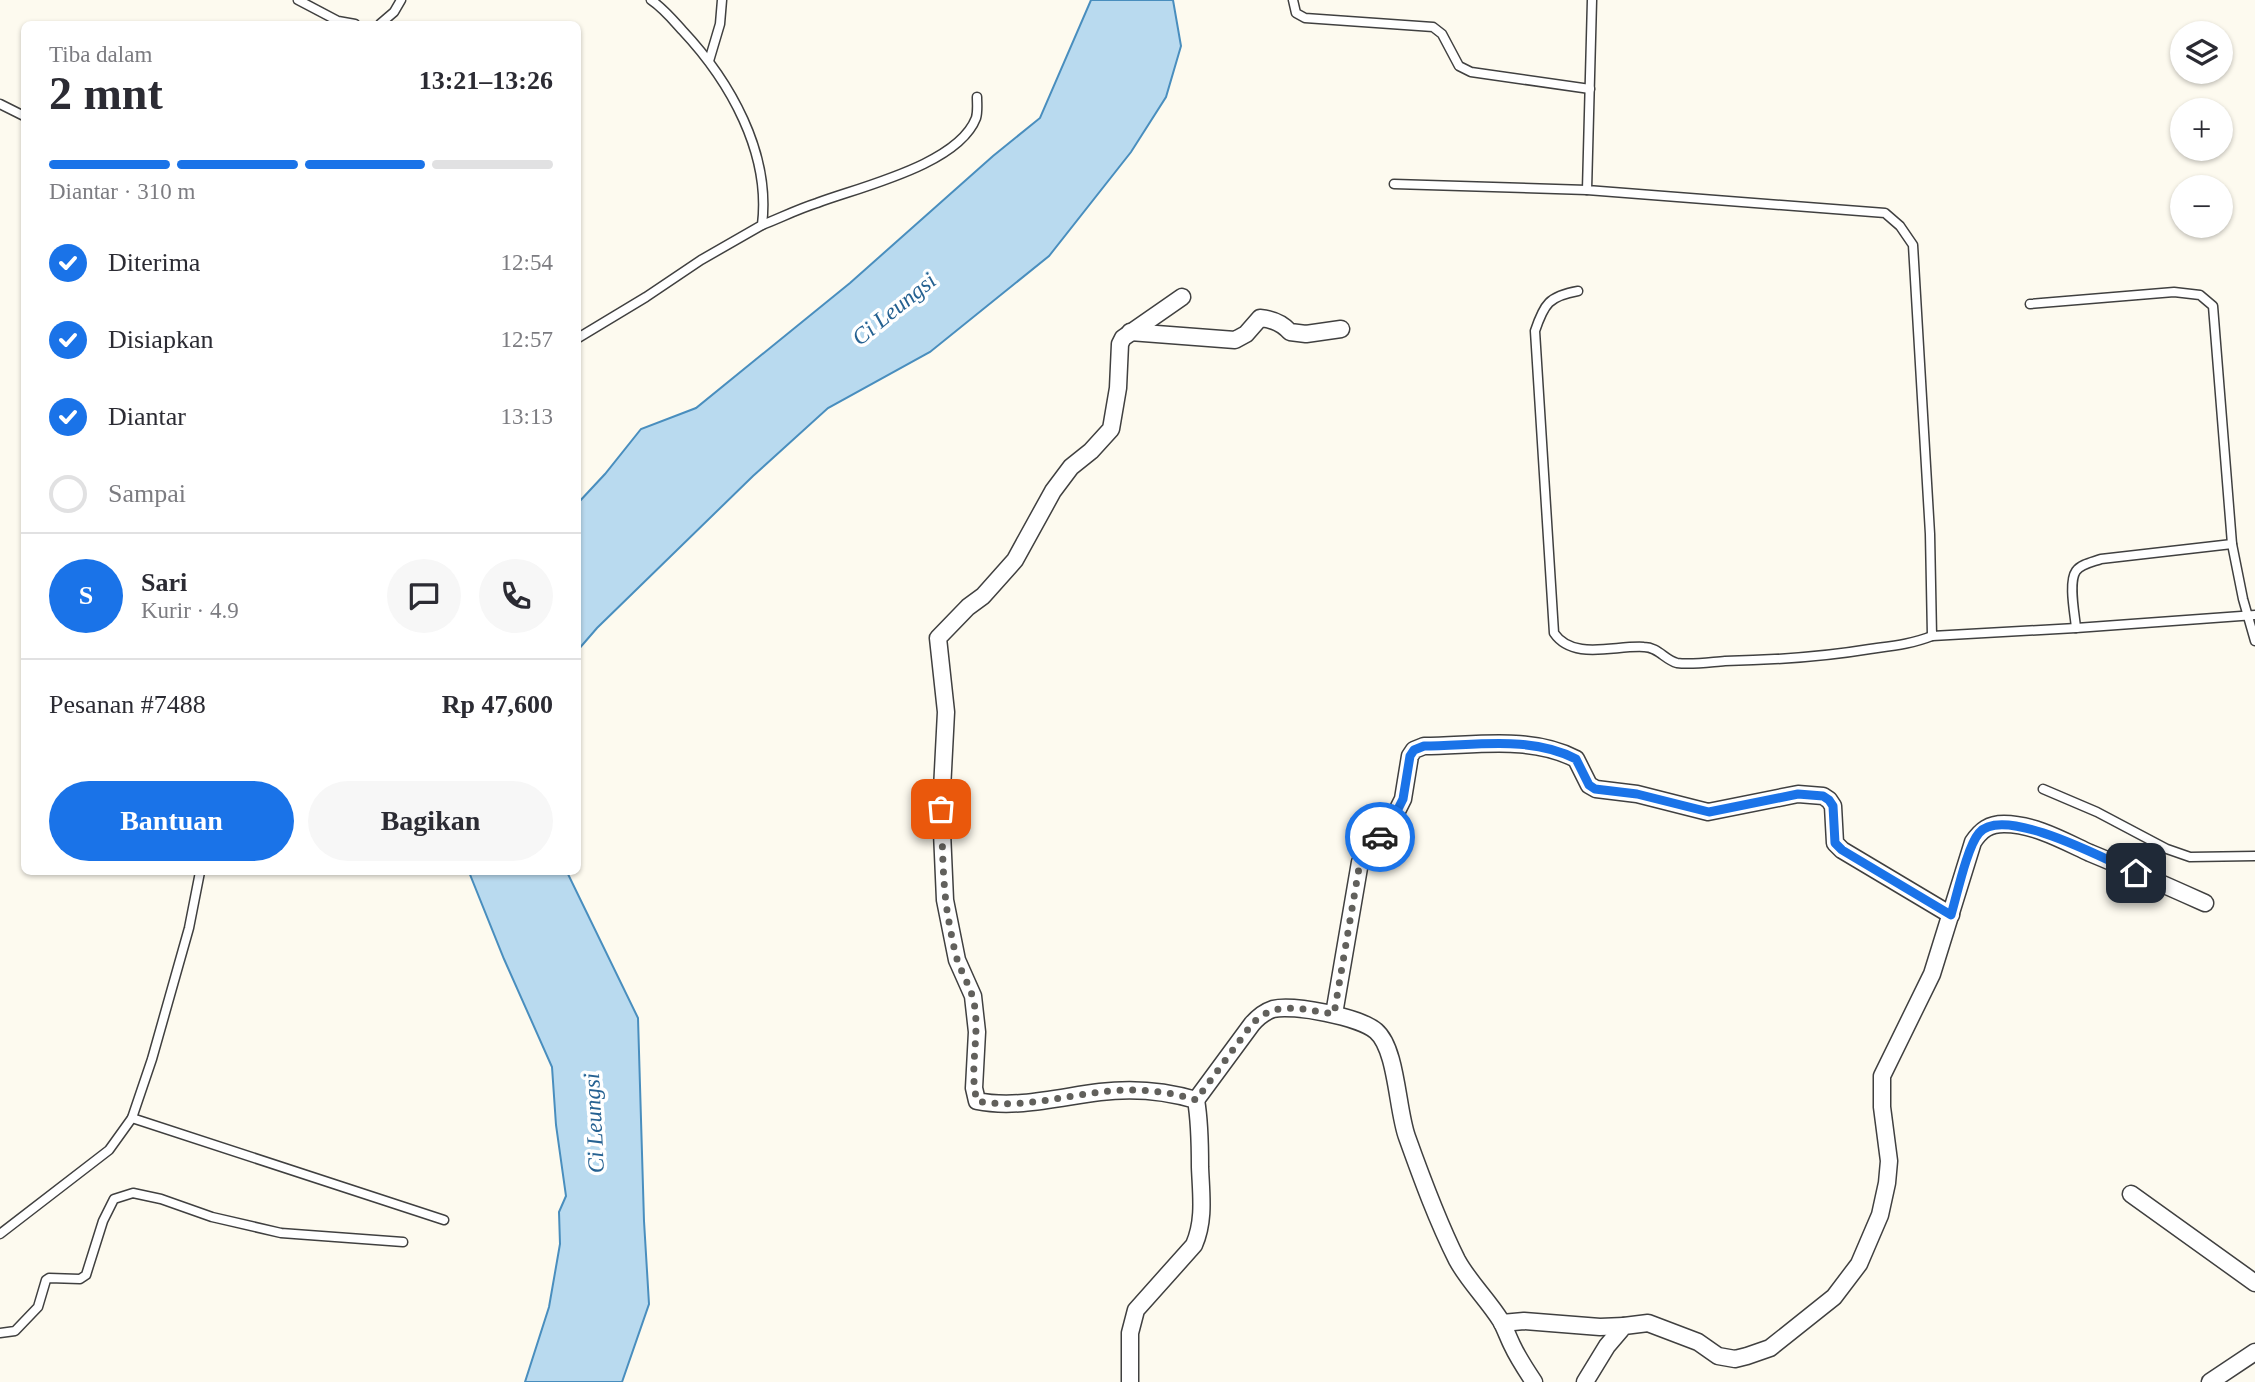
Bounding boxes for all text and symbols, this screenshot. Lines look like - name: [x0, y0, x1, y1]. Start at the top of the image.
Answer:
- map controls: [2170, 21, 2233, 238]
- button: layers: [2170, 21, 2233, 84]
- text: Tiba dalam: [49, 42, 152, 67]
- text: 13:21–13:26: [419, 66, 553, 95]
- text: 2 mnt: [49, 68, 163, 119]
- button: +: [2170, 98, 2233, 161]
- button: −: [2170, 175, 2233, 238]
- text: Diantar · 310 m: [49, 179, 195, 204]
- icon: check: [49, 244, 87, 282]
- text: Diterima: [108, 248, 200, 277]
- text: 12:54: [501, 250, 553, 275]
- water label: Ci Leungsi: [847, 268, 941, 350]
- icon: check: [49, 321, 87, 359]
- text: Disiapkan: [108, 325, 213, 354]
- text: 12:57: [501, 327, 553, 352]
- icon: check: [49, 398, 87, 436]
- text: Diantar: [108, 402, 186, 431]
- text: 13:13: [501, 404, 553, 429]
- text: Sampai: [108, 479, 186, 508]
- button: chat: [387, 559, 461, 633]
- button: phone: [479, 559, 553, 633]
- text: Sari: [141, 568, 187, 597]
- text: S: [79, 581, 93, 610]
- text: Kurir · 4.9: [141, 598, 239, 623]
- text: Pesanan #7488: [49, 690, 206, 719]
- text: Rp 47,600: [442, 690, 553, 719]
- pin: [911, 779, 971, 839]
- button: Bantuan: [49, 781, 294, 861]
- button: Bagikan: [308, 781, 553, 861]
- icon: bag: [922, 790, 960, 828]
- courier: [1345, 802, 1415, 872]
- icon: car: [1361, 818, 1399, 856]
- pin: [2106, 843, 2166, 903]
- icon: home: [2117, 854, 2155, 892]
- water label: Ci Leungsi: [579, 1072, 609, 1174]

